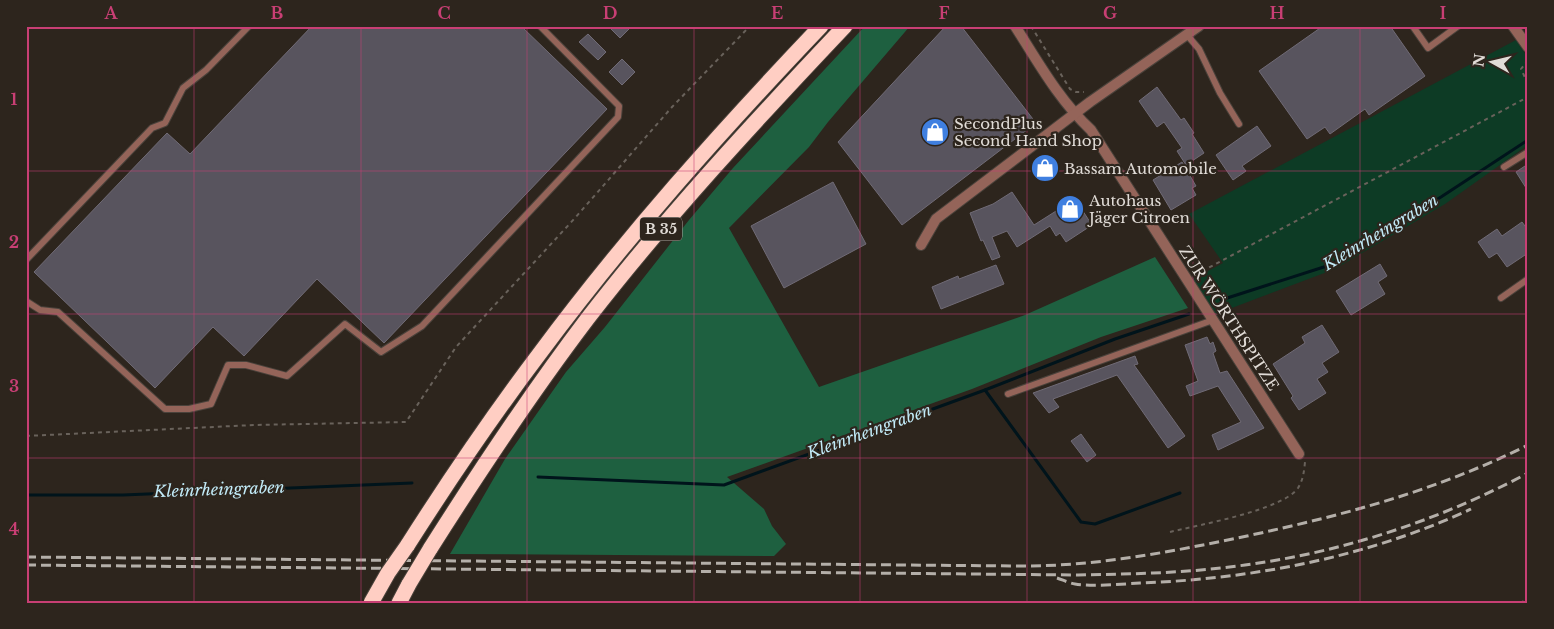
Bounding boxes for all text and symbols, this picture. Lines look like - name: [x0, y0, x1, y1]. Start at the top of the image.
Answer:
- text: A: [104, 3, 119, 23]
- text: B: [271, 3, 284, 23]
- text: C: [437, 3, 451, 23]
- text: D: [603, 3, 617, 23]
- text: E: [771, 3, 783, 23]
- text: F: [938, 3, 950, 23]
- text: G: [1103, 3, 1117, 23]
- text: H: [1269, 3, 1285, 23]
- text: I: [1440, 3, 1447, 23]
- north arrow: [1466, 38, 1516, 88]
- text: N: [1469, 52, 1489, 68]
- text: 1: [11, 89, 18, 109]
- place label: SecondPlus Second Hand Shop: [954, 114, 1102, 150]
- shop icon: SecondPlus Second Hand Shop: [920, 117, 950, 147]
- shop icon: Bassam Automobile: [1030, 153, 1060, 183]
- place label: Bassam Automobile: [1064, 159, 1217, 178]
- water label: Kleinrheingraben: [1318, 190, 1441, 275]
- place label: Autohaus Jäger Citroen: [1087, 191, 1190, 227]
- shop icon: Autohaus Jäger Citroen: [1055, 194, 1085, 224]
- road number: B 35: [640, 218, 682, 240]
- text: 2: [9, 232, 19, 252]
- street label: ZUR WÖRTHSPITZE: [1175, 242, 1283, 394]
- text: 3: [9, 376, 19, 396]
- water label: Kleinrheingraben: [803, 399, 934, 463]
- water label: Kleinrheingraben: [152, 477, 285, 501]
- text: 4: [9, 519, 19, 539]

